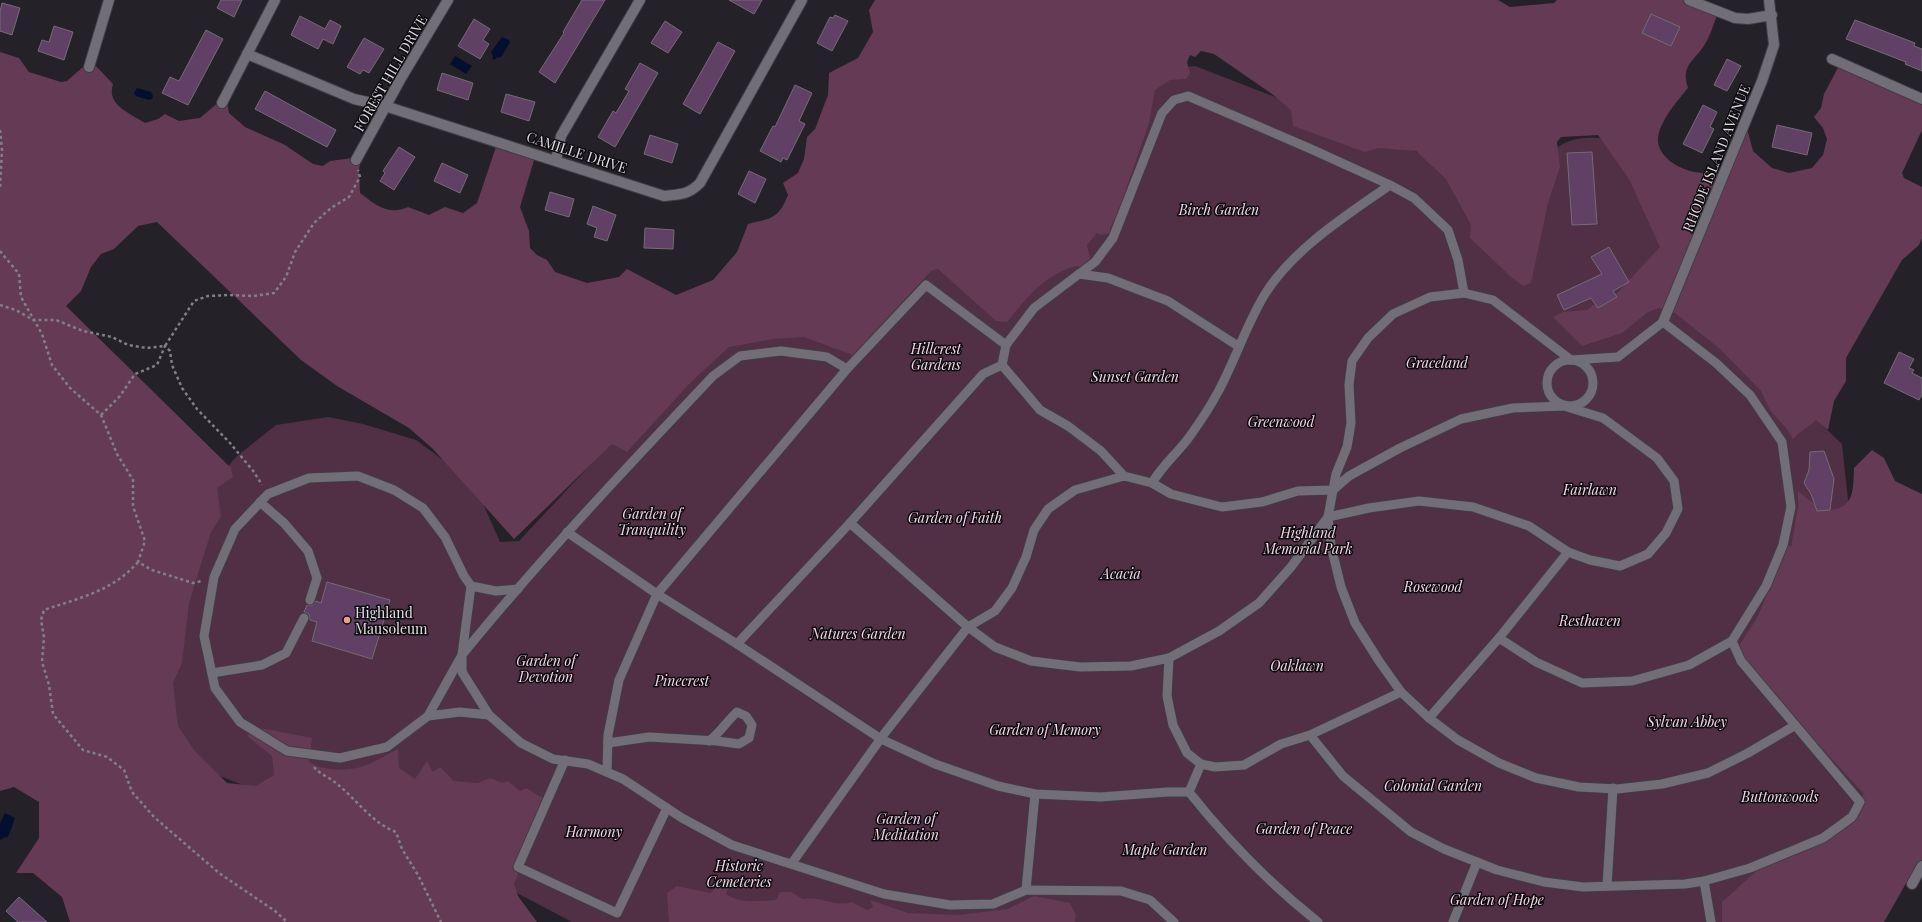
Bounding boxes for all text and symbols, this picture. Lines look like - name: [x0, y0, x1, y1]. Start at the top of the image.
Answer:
- street label: FOREST HILL DRIVE: [349, 11, 431, 135]
- street label: RHODE ISLAND AVENUE: [1678, 81, 1754, 235]
- street label: CAMILLE DRIVE: [524, 127, 630, 177]
- park label: Birch Garden: [1178, 200, 1259, 219]
- park label: Hillcrest Gardens: [910, 339, 963, 374]
- park label: Graceland: [1406, 353, 1468, 372]
- park label: Sunset Garden: [1090, 367, 1179, 386]
- park label: Greenwood: [1248, 412, 1315, 431]
- park label: Fairlawn: [1562, 480, 1617, 499]
- park label: Garden of Tranquility: [618, 504, 686, 539]
- park label: Garden of Faith: [908, 508, 1002, 527]
- park label: Highland Memorial Park: [1263, 523, 1352, 558]
- park label: Acacia: [1099, 564, 1141, 583]
- park label: Rosewood: [1403, 577, 1463, 596]
- place label: Highland Mausoleum: [355, 603, 428, 638]
- park label: Resthaven: [1558, 611, 1621, 630]
- marker: Highland Mausoleum: [342, 615, 352, 625]
- park label: Natures Garden: [808, 624, 906, 643]
- park label: Garden of Devotion: [516, 651, 578, 686]
- park label: Oaklawn: [1270, 656, 1324, 675]
- park label: Pinecrest: [654, 671, 710, 690]
- park label: Sylvan Abbey: [1646, 712, 1727, 731]
- park label: Garden of Memory: [989, 720, 1101, 739]
- park label: Colonial Garden: [1384, 776, 1482, 795]
- park label: Buttonwoods: [1740, 787, 1819, 806]
- park label: Garden of Meditation: [872, 809, 939, 844]
- park label: Garden of Peace: [1256, 819, 1352, 838]
- park label: Harmony: [565, 822, 623, 841]
- park label: Maple Garden: [1122, 840, 1207, 859]
- park label: Historic Cemeteries: [707, 856, 772, 891]
- park label: Garden of Hope: [1450, 890, 1544, 909]

